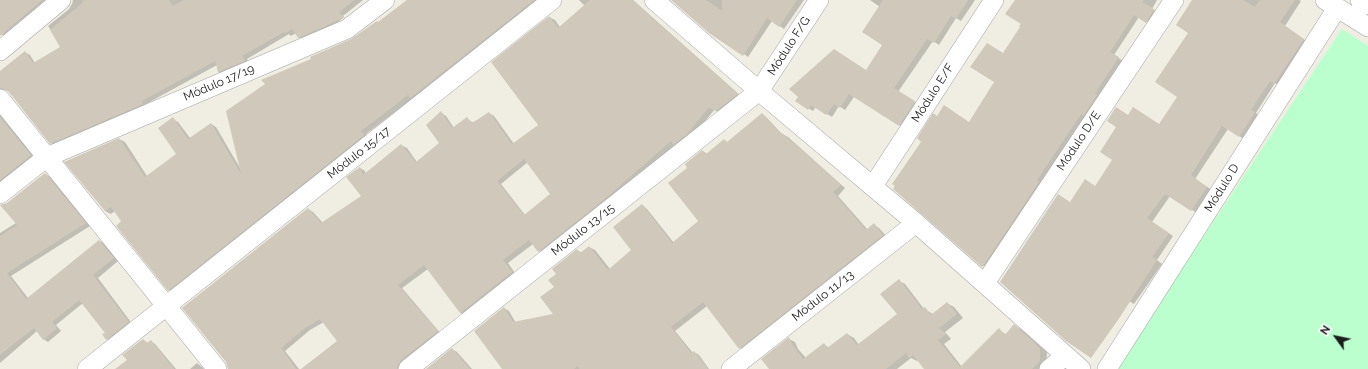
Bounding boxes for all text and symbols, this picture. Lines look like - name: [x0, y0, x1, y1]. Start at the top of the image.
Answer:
- street label: Módulo F/G: [765, 14, 813, 78]
- street label: Módulo E/F: [909, 61, 957, 125]
- street label: Módulo 17/19: [181, 62, 257, 104]
- street label: Módulo D/E: [1054, 109, 1104, 173]
- street label: Módulo 15/17: [325, 124, 393, 182]
- street label: Módulo D: [1202, 161, 1242, 215]
- street label: Módulo 13/15: [549, 201, 617, 259]
- street label: Módulo 11/13: [789, 267, 857, 325]
- north arrow: [1316, 317, 1356, 357]
- text: N: [1318, 323, 1333, 337]

